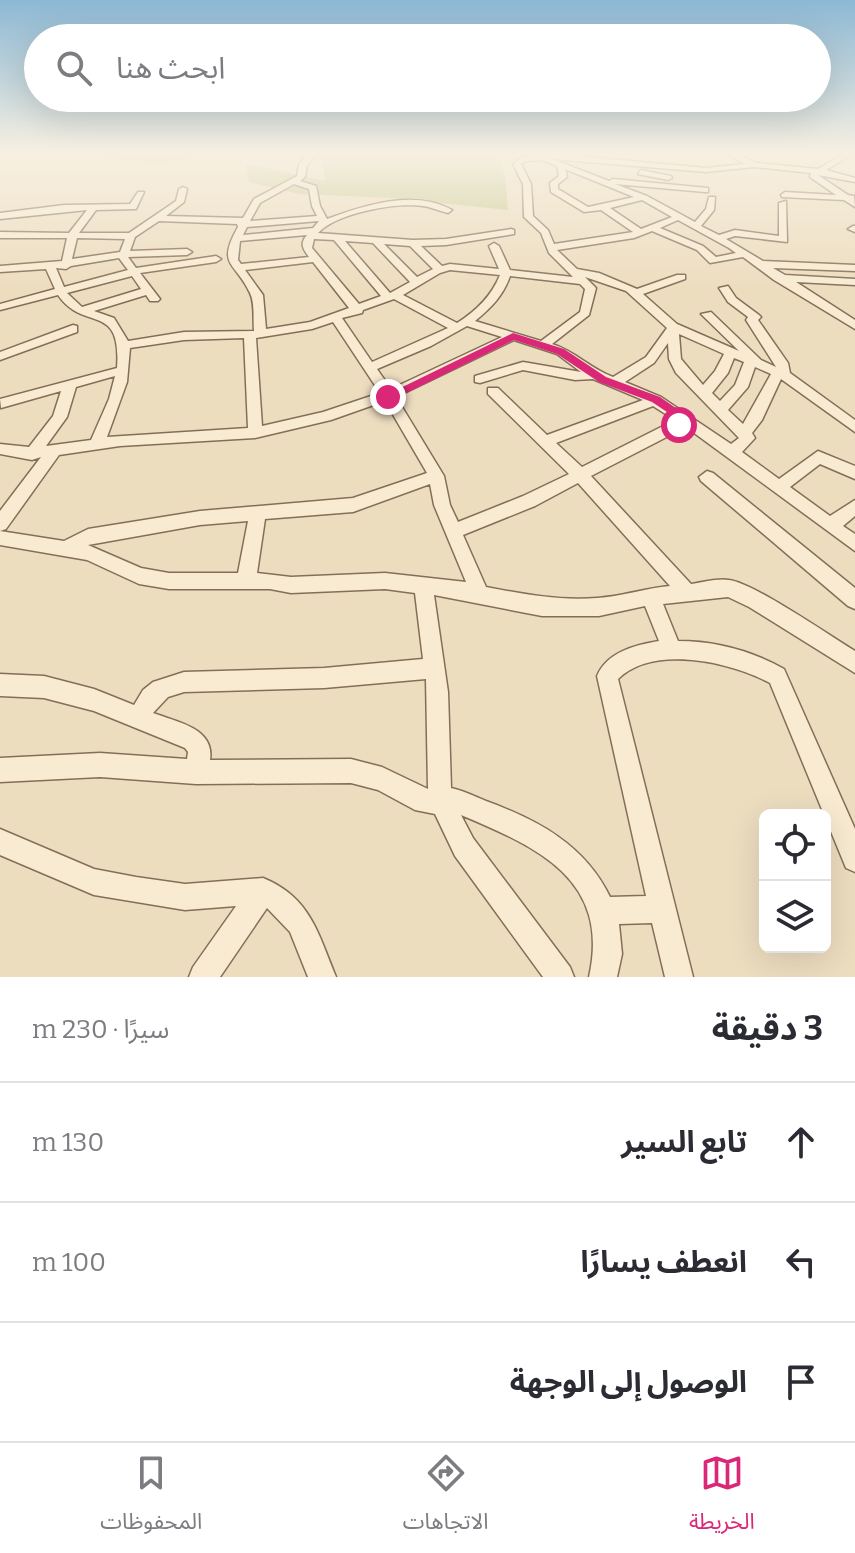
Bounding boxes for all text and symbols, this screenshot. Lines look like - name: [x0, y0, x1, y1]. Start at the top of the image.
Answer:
- search box: [24, 24, 831, 112]
- icon: search: [52, 46, 96, 90]
- text: ابحث هنا: [116, 50, 225, 86]
- route end: [370, 379, 406, 415]
- route start: [661, 407, 697, 443]
- map controls: [759, 809, 831, 953]
- button: locate: [759, 809, 831, 881]
- button: layers: [759, 881, 831, 953]
- text: 3 دقيقة: [712, 1008, 823, 1049]
- text: سيرًا · 230 m: [32, 1014, 169, 1045]
- icon: ahead: [779, 1120, 823, 1164]
- text: تابع السير: [621, 1124, 747, 1160]
- text: 130 m: [32, 1127, 104, 1158]
- icon: left: [779, 1240, 823, 1284]
- text: انعطف يسارًا: [580, 1244, 747, 1280]
- text: 100 m: [32, 1247, 106, 1278]
- icon: arrive: [779, 1360, 823, 1404]
- text: الوصول إلى الوجهة: [510, 1364, 747, 1400]
- tab: المحفوظات: [100, 1451, 202, 1545]
- tab: الاتجاهات: [403, 1451, 489, 1545]
- tab: الخريطة: [689, 1451, 755, 1545]

